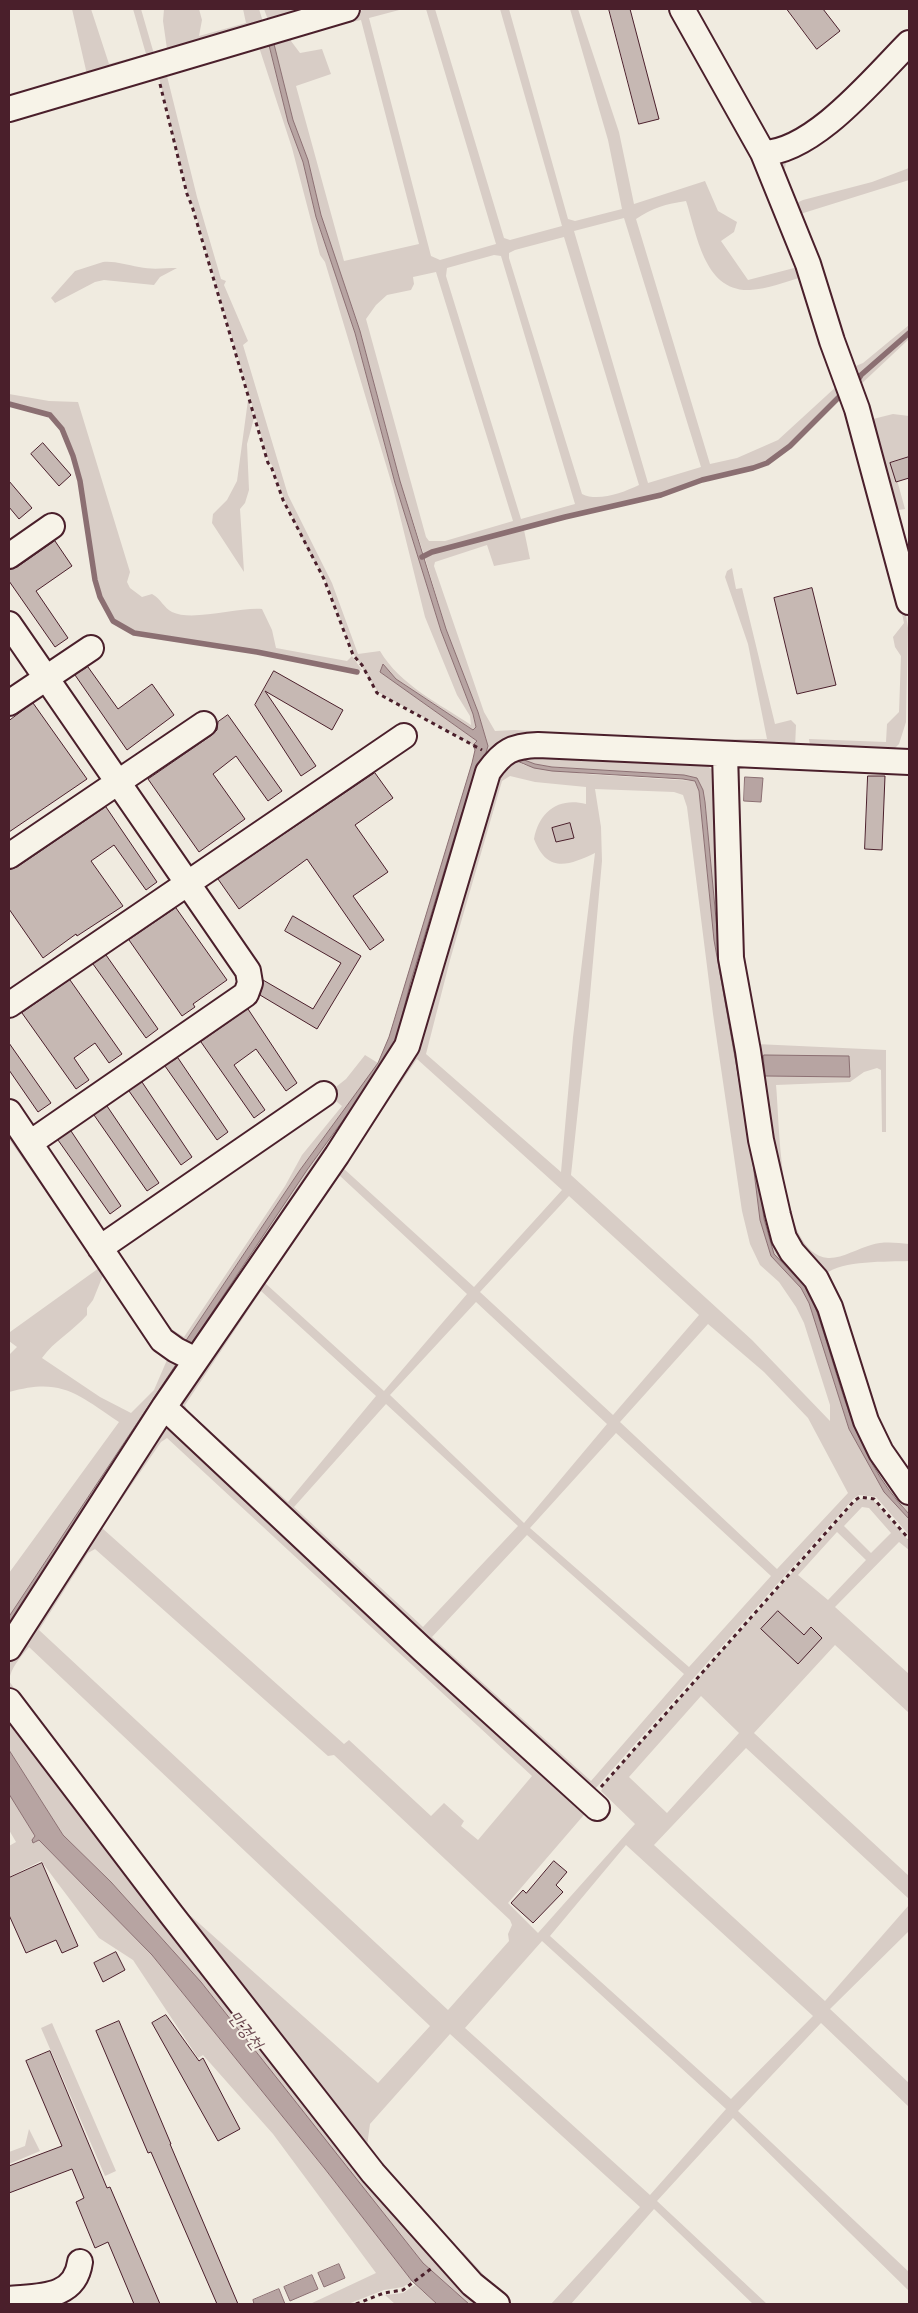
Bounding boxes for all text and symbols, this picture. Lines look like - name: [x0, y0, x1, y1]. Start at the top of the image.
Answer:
- water label: 만겅천: [221, 2008, 265, 2056]

